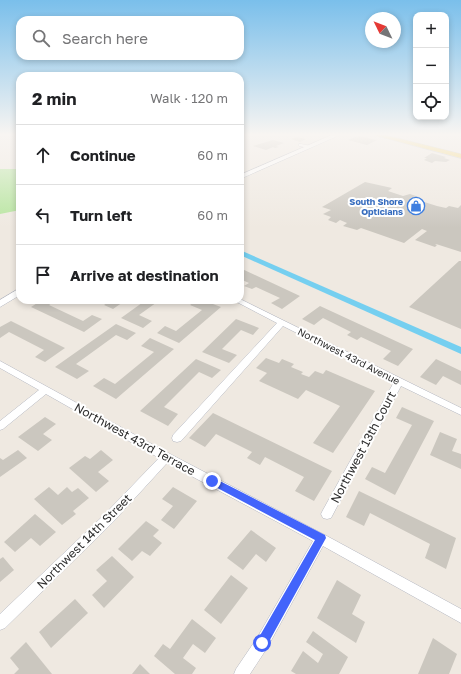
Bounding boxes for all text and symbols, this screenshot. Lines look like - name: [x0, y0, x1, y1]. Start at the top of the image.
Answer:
- north arrow: [365, 12, 401, 48]
- map controls: [413, 12, 449, 120]
- button: +: [413, 12, 449, 48]
- search box: [16, 16, 244, 60]
- icon: search: [30, 27, 52, 49]
- text: Search here: [62, 29, 148, 47]
- button: −: [413, 48, 449, 84]
- button: locate: [413, 84, 449, 120]
- text: 2 min: [32, 88, 76, 109]
- text: Walk · 120 m: [150, 90, 228, 106]
- icon: ahead: [32, 144, 54, 166]
- text: Continue: [70, 146, 136, 164]
- text: 60 m: [197, 147, 228, 163]
- place label: South Shore Opticians: [349, 196, 404, 217]
- shop icon: South Shore Opticians: [406, 196, 426, 216]
- icon: left: [32, 204, 54, 226]
- text: Turn left: [70, 206, 132, 224]
- text: 60 m: [197, 207, 228, 223]
- icon: arrive: [32, 264, 54, 286]
- text: Arrive at destination: [70, 266, 219, 284]
- street label: Northwest 43rd Avenue: [296, 325, 402, 387]
- street label: Northwest 13th Court: [327, 388, 399, 505]
- street label: Northwest 43rd Terrace: [72, 399, 198, 479]
- route end: [203, 472, 221, 490]
- street label: Northwest 14th Street: [33, 490, 135, 592]
- route start: [253, 634, 271, 652]

